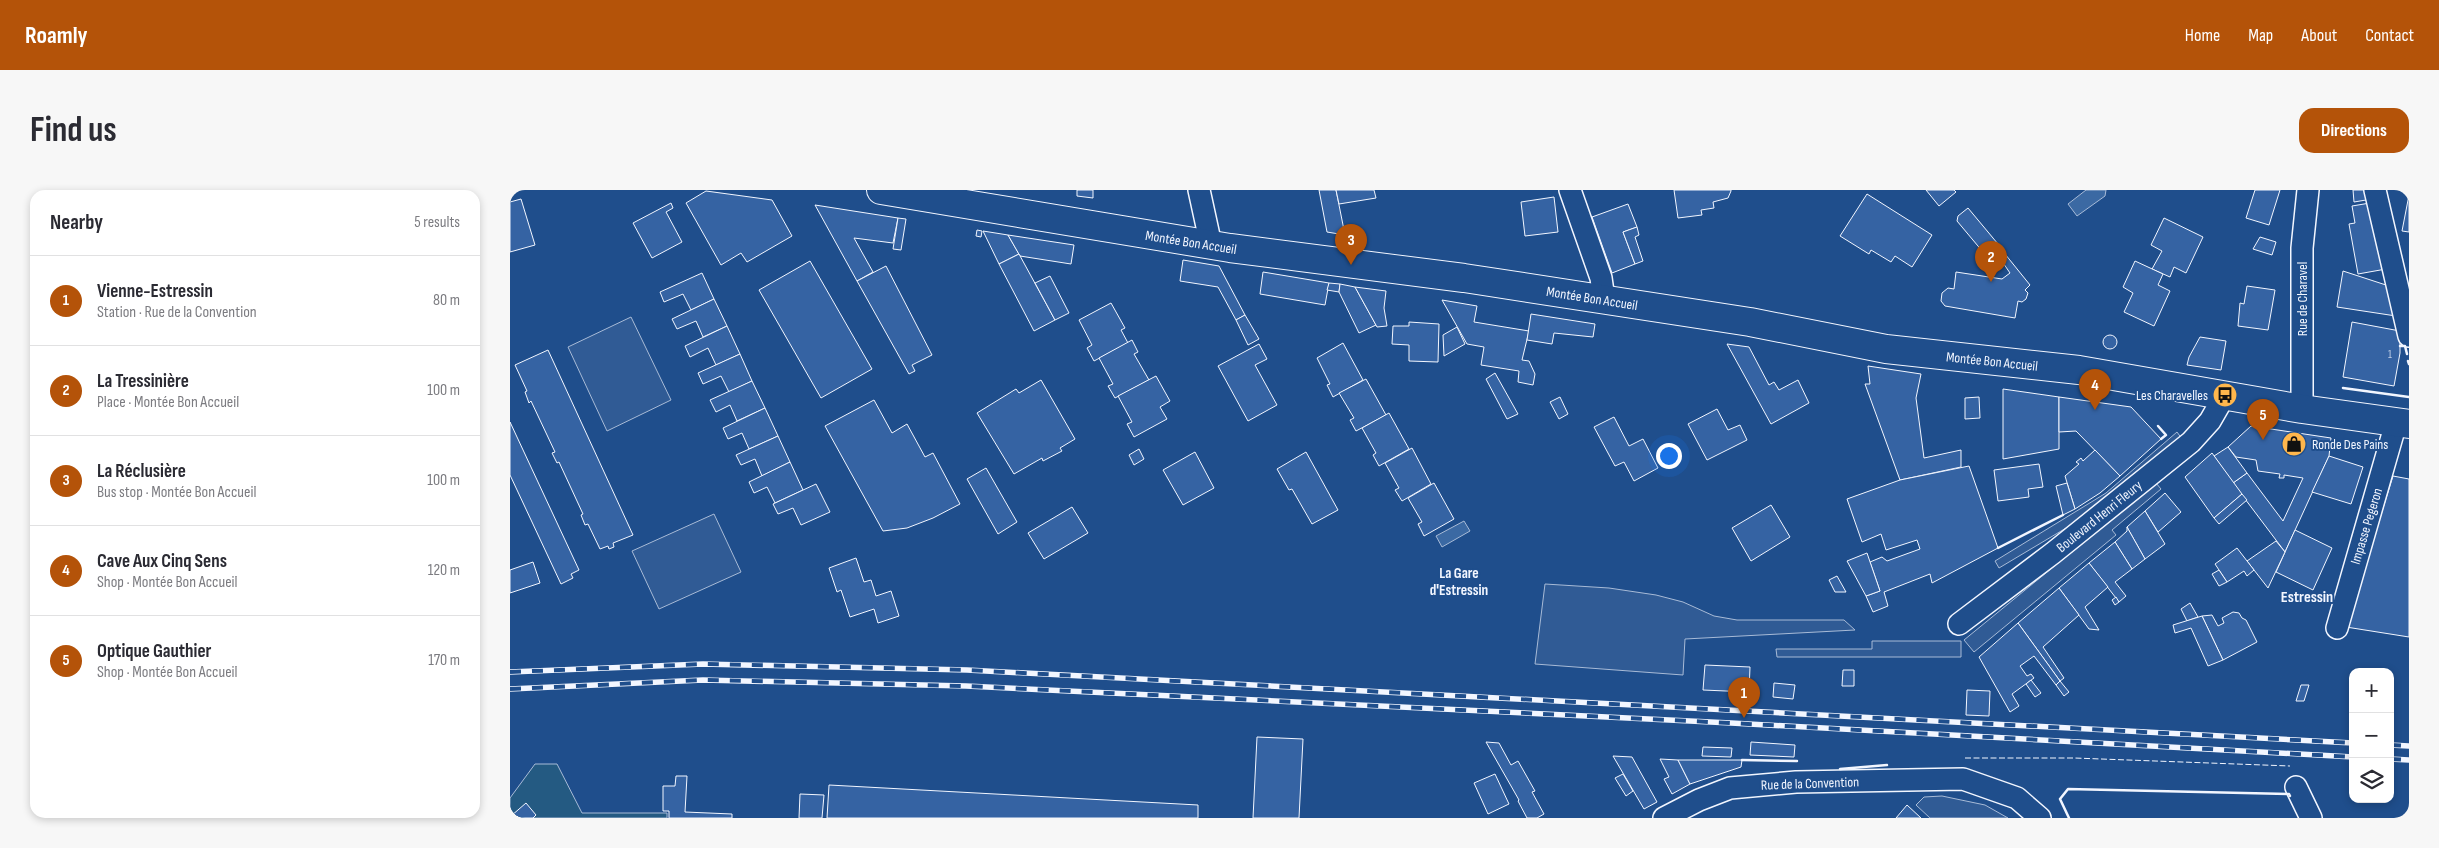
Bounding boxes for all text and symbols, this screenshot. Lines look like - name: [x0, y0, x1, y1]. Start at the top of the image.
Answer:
- text: Roamly: [25, 21, 88, 50]
- text: Home: [2185, 25, 2220, 46]
- text: Map: [2248, 25, 2273, 46]
- text: About: [2301, 25, 2337, 46]
- text: Contact: [2365, 25, 2414, 46]
- button: Directions: [2299, 108, 2409, 153]
- text: Find us: [30, 109, 117, 152]
- text: Nearby: [50, 210, 103, 235]
- text: 5 results: [414, 213, 460, 232]
- pin: 3: [1335, 224, 1367, 265]
- street label: Montée Bon Accueil: [1144, 227, 1238, 258]
- pin: 2: [1975, 241, 2007, 282]
- street label: Rue de Charavel: [2294, 262, 2311, 336]
- text: Vienne-Estressin: [97, 280, 213, 303]
- street label: Montée Bon Accueil: [1545, 283, 1639, 314]
- text: 1: [63, 291, 69, 310]
- text: 80 m: [433, 291, 460, 310]
- text: Station · Rue de la Convention: [97, 303, 257, 322]
- street label: Montée Bon Accueil: [1945, 348, 2039, 375]
- house number: 1: [2388, 348, 2392, 361]
- pin: 4: [2079, 369, 2111, 410]
- text: La Tressinière: [97, 370, 189, 393]
- text: 2: [62, 381, 70, 400]
- text: 100 m: [427, 381, 460, 400]
- bus stop icon: Les Charavelles: [2212, 382, 2238, 408]
- place label: Les Charavelles: [2136, 387, 2208, 404]
- text: Place · Montée Bon Accueil: [97, 393, 239, 412]
- pin: 5: [2247, 399, 2279, 440]
- shop icon: Ronde Des Pains: [2281, 431, 2307, 457]
- place label: Ronde Des Pains: [2312, 436, 2388, 453]
- your location: [1656, 443, 1682, 469]
- text: La Réclusière: [97, 460, 186, 483]
- text: 3: [62, 471, 70, 490]
- text: 100 m: [427, 471, 460, 490]
- street label: Boulevard Henri Fleury: [2053, 476, 2146, 556]
- text: Bus stop · Montée Bon Accueil: [97, 483, 256, 502]
- street label: Impasse Pegeron: [2347, 486, 2386, 566]
- text: Cave Aux Cinq Sens: [97, 550, 227, 573]
- text: 4: [62, 561, 70, 580]
- text: 120 m: [428, 561, 460, 580]
- district label: La Gare d'Estressin: [1430, 564, 1488, 600]
- text: Shop · Montée Bon Accueil: [97, 573, 238, 592]
- district label: Estressin: [2281, 588, 2333, 607]
- text: Optique Gauthier: [97, 640, 211, 663]
- text: 5: [62, 651, 70, 670]
- text: 170 m: [428, 651, 460, 670]
- text: Shop · Montée Bon Accueil: [97, 663, 238, 682]
- map controls: [2349, 668, 2394, 803]
- button: +: [2349, 668, 2394, 713]
- pin: 1: [1728, 677, 1760, 718]
- button: −: [2349, 713, 2394, 758]
- button: layers: [2349, 758, 2394, 803]
- street label: Rue de la Convention: [1761, 773, 1859, 794]

